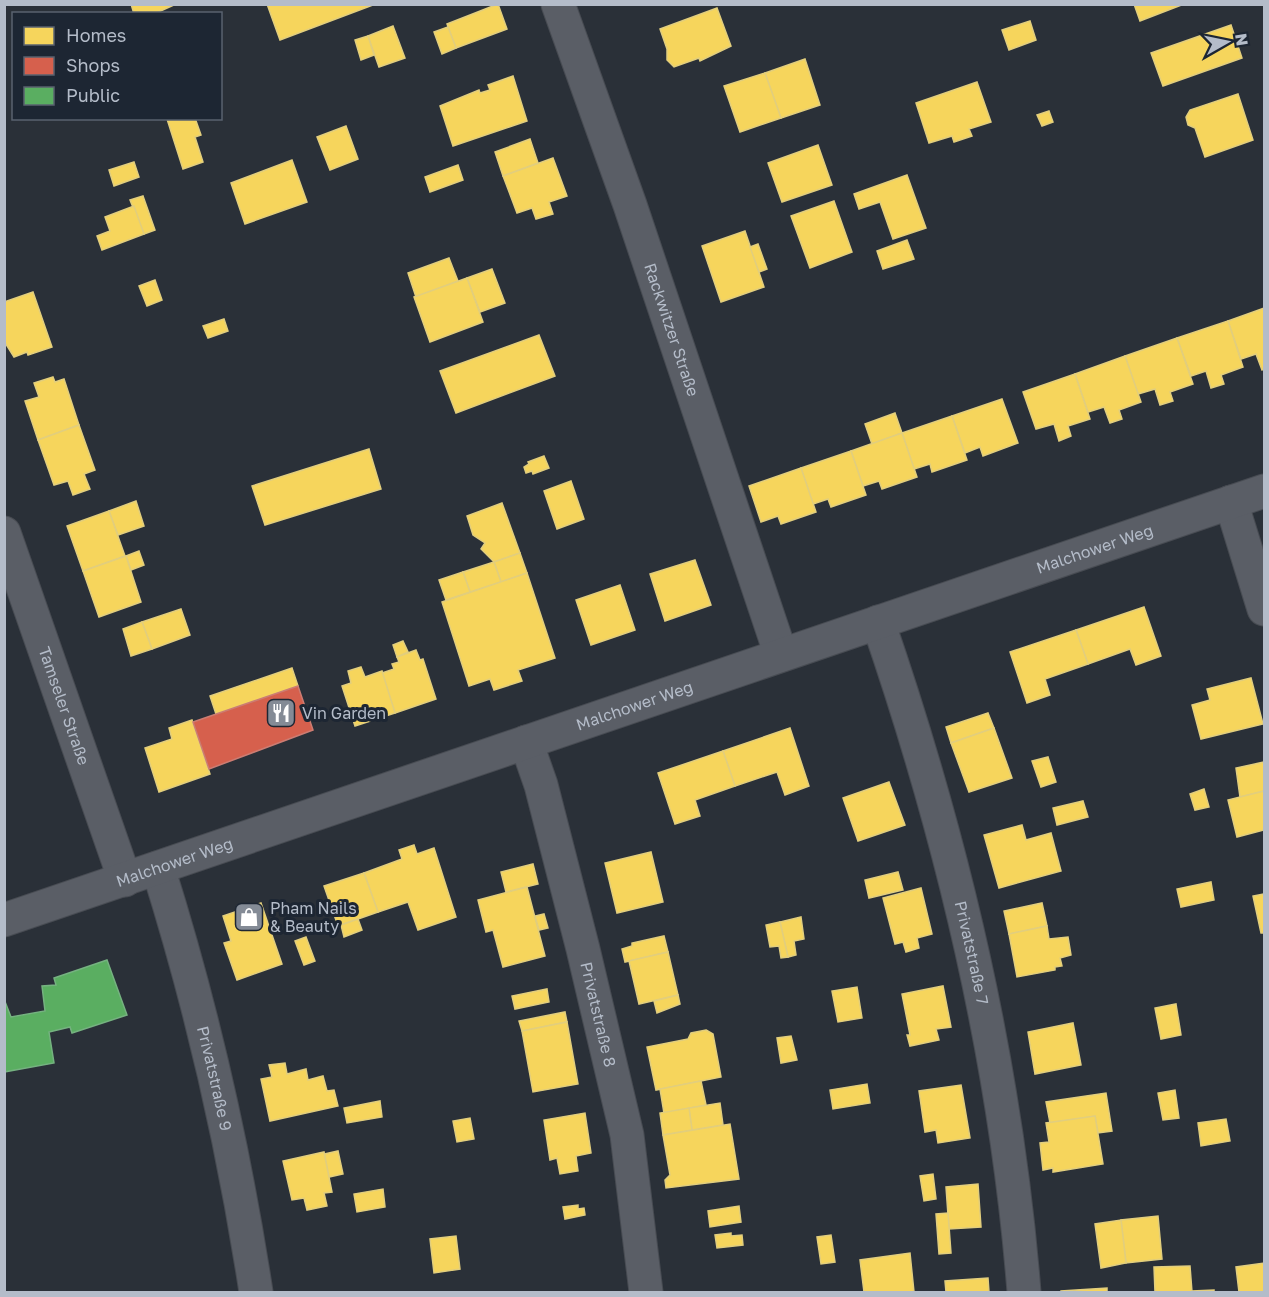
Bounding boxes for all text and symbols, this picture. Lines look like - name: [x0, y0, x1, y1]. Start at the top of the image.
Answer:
- legend: [12, 12, 222, 120]
- north arrow: [1197, 12, 1257, 72]
- text: Homes: [66, 24, 126, 46]
- text: N: [1231, 32, 1253, 47]
- text: Shops: [66, 54, 120, 76]
- text: Public: [66, 84, 120, 106]
- street label: Rackwitzer Straße: [640, 260, 703, 399]
- street label: Malchower Weg: [1034, 520, 1156, 578]
- street label: Tamseler Straße: [34, 644, 94, 768]
- street label: Malchower Weg: [573, 676, 695, 734]
- restaurant icon: Vin Garden: [265, 697, 297, 729]
- place label: Vin Garden: [302, 703, 386, 723]
- street label: Malchower Weg: [113, 833, 235, 891]
- place label: Pham Nails & Beauty: [270, 898, 357, 936]
- street label: Privatstraße 7: [951, 899, 993, 1006]
- shop icon: Pham Nails & Beauty: [233, 901, 265, 933]
- street label: Privatstraße 8: [576, 960, 621, 1069]
- street label: Privatstraße 9: [193, 1024, 237, 1133]

